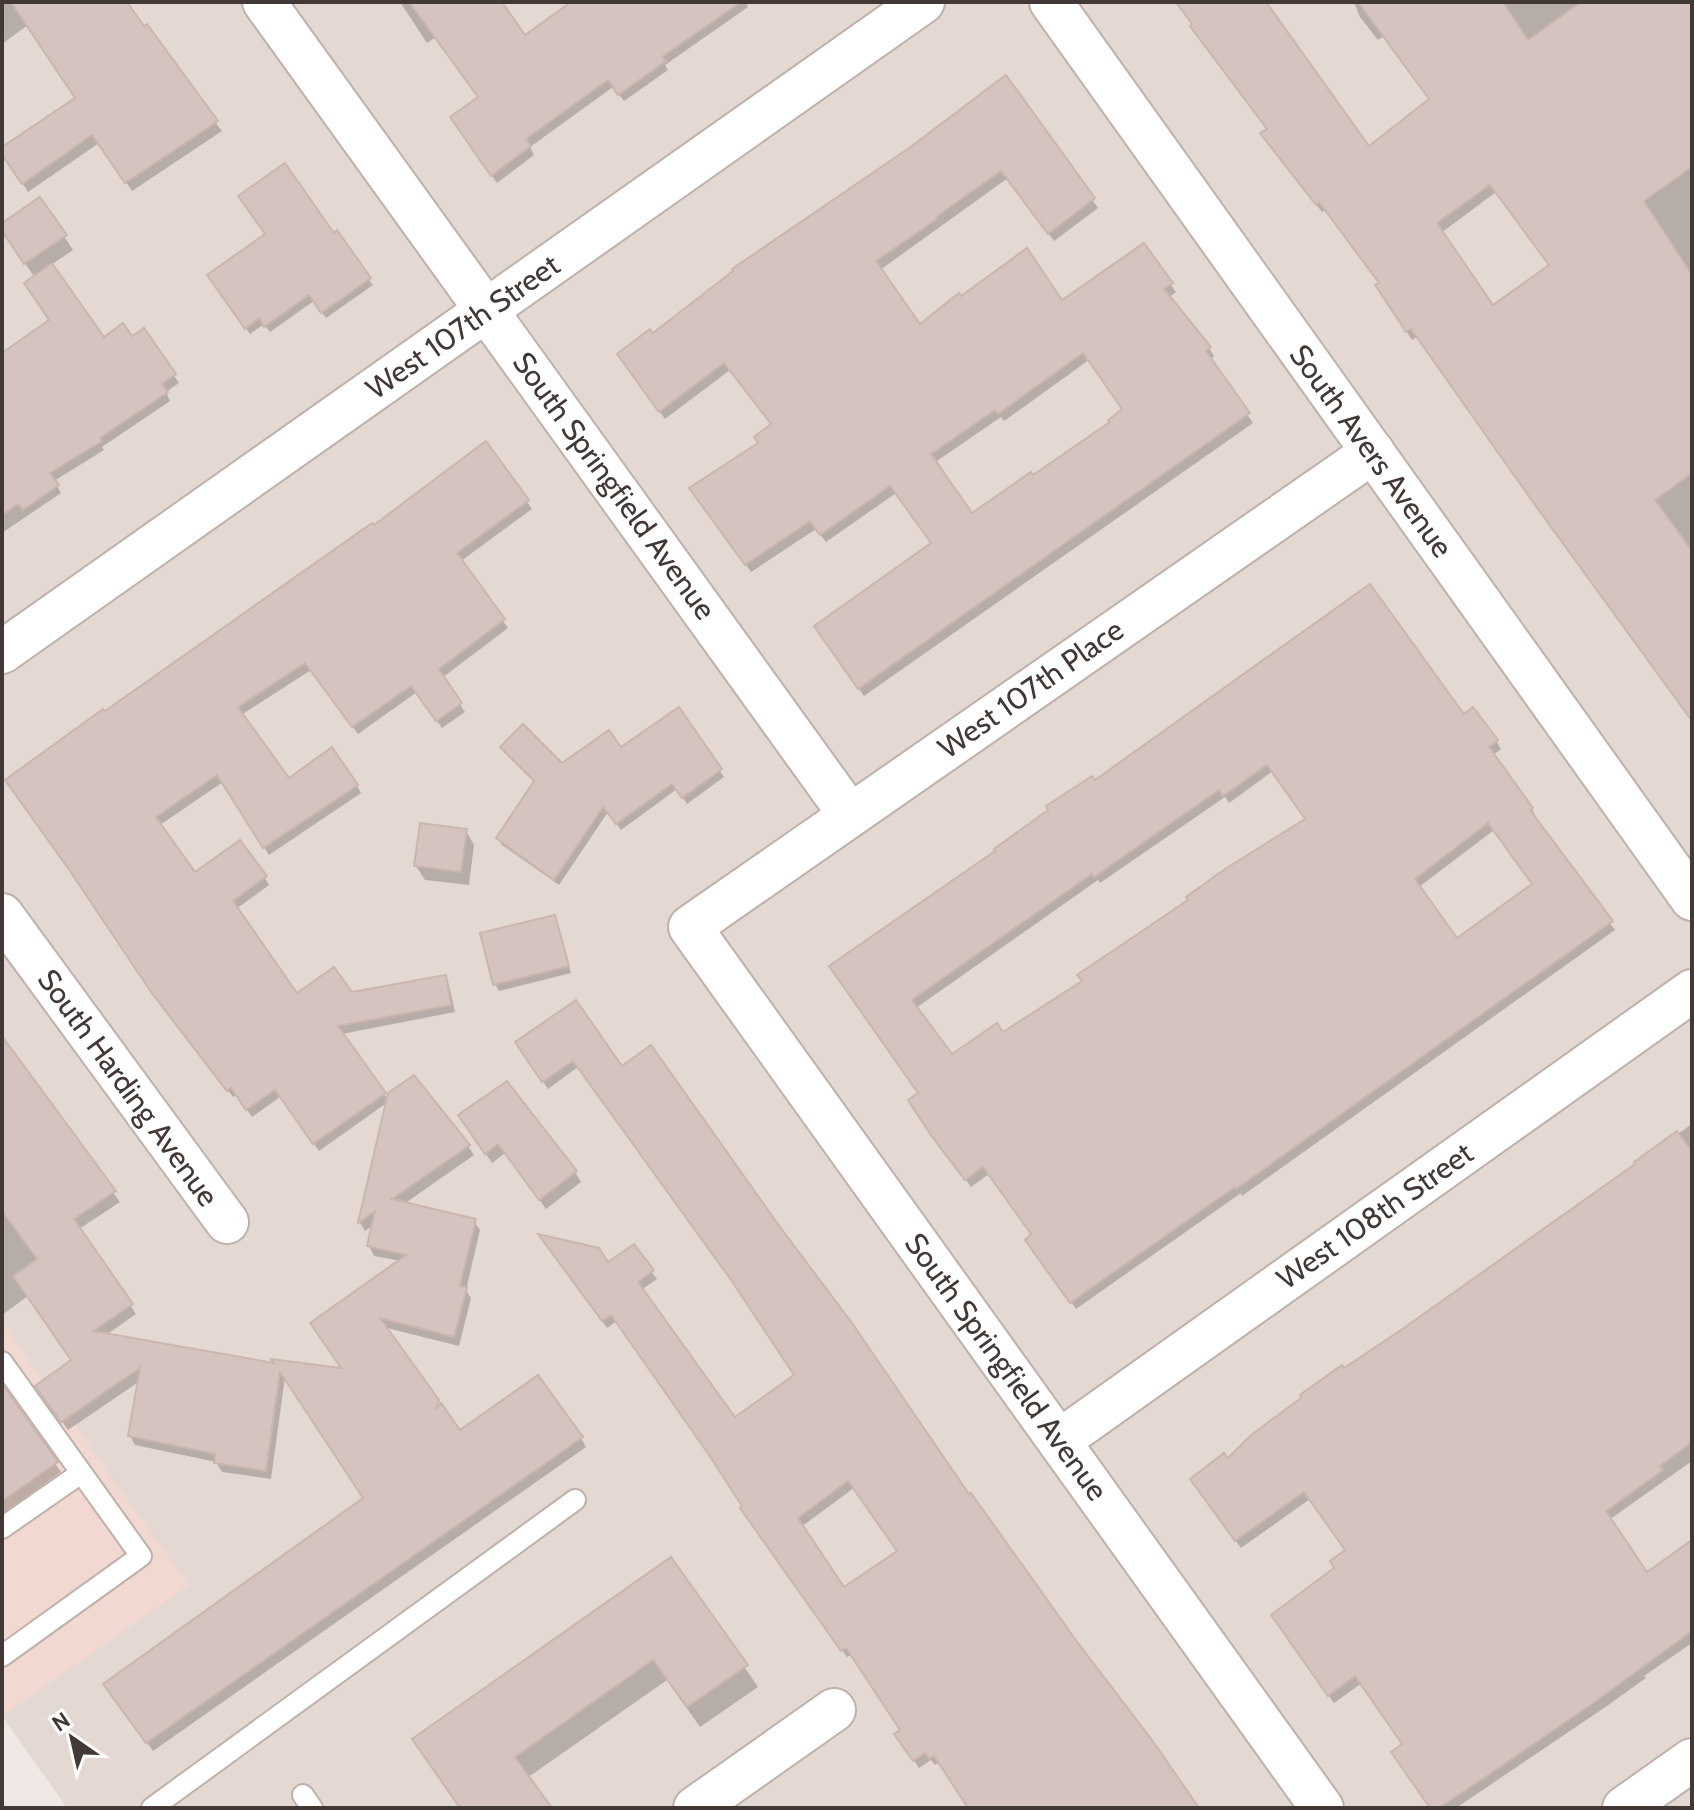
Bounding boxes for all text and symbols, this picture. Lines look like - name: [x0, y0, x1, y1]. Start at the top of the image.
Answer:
- street label: West 107th Street: [359, 246, 567, 407]
- street label: South Avers Avenue: [1282, 337, 1461, 564]
- street label: South Springfield Avenue: [505, 345, 724, 627]
- street label: West 107th Place: [931, 611, 1130, 766]
- street label: South Harding Avenue: [30, 962, 227, 1213]
- street label: West 108th Street: [1269, 1134, 1480, 1297]
- street label: South Springfield Avenue: [897, 1226, 1116, 1508]
- north arrow: [32, 1698, 112, 1778]
- text: N: [47, 1706, 75, 1737]

